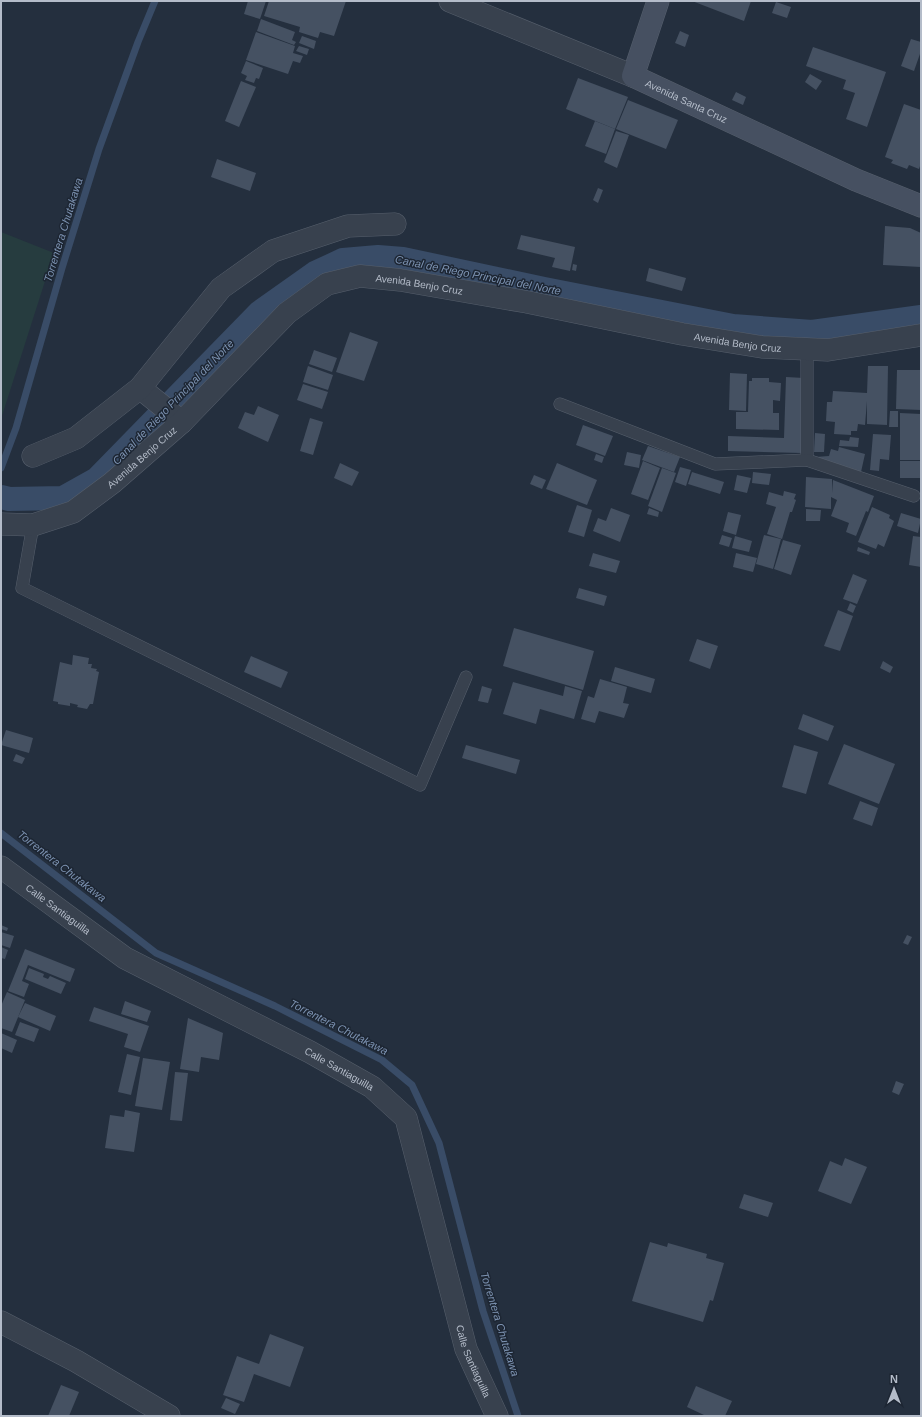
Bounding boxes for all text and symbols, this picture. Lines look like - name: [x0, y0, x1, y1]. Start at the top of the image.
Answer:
- street label: Avenida Santa Cruz: [644, 78, 729, 125]
- water label: Torrentera Chutakawa: [41, 176, 85, 284]
- water label: Canal de Riego Principal del Norte: [394, 253, 562, 297]
- street label: Avenida Benjo Cruz: [375, 273, 464, 297]
- street label: Avenida Benjo Cruz: [693, 331, 782, 354]
- water label: Canal de Riego Principal del Norte: [110, 337, 236, 467]
- street label: Avenida Benjo Cruz: [105, 424, 179, 491]
- water label: Torrentera Chutakawa: [16, 828, 108, 904]
- street label: Calle Santiaguilla: [24, 882, 93, 937]
- water label: Torrentera Chutakawa: [288, 997, 390, 1057]
- street label: Calle Santiaguilla: [303, 1045, 376, 1093]
- water label: Torrentera Chutakawa: [478, 1270, 522, 1378]
- street label: Calle Santiaguilla: [454, 1324, 493, 1400]
- north arrow: [874, 1369, 914, 1409]
- text: N: [890, 1373, 898, 1385]

